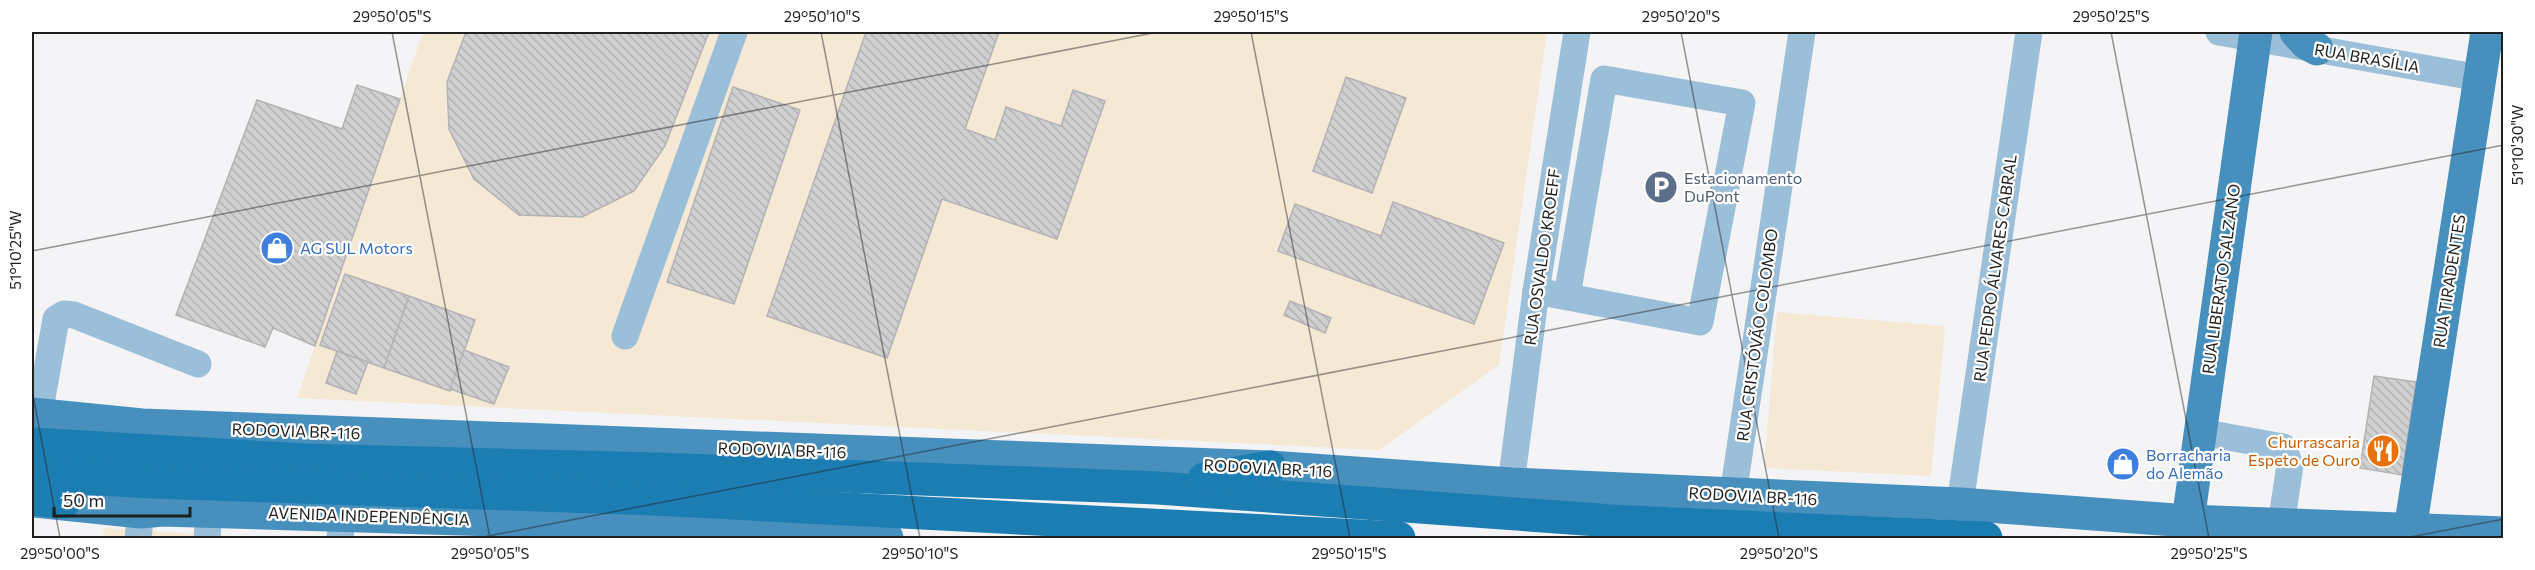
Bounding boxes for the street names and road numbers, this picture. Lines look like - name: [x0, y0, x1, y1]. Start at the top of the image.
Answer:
- street label: RUA BRASÍLIA: [2313, 39, 2421, 76]
- street label: RUA PEDRO ÁLVARES CABRAL: [1969, 153, 2020, 383]
- street label: RUA OSVALDO KROEFF: [1520, 168, 1563, 346]
- street label: RUA LIBERATO SALZANO: [2198, 183, 2243, 375]
- street label: RUA TIRADENTES: [2429, 213, 2468, 349]
- street label: RUA CRISTÓVÃO COLOMBO: [1732, 227, 1781, 442]
- street label: RODOVIA BR-116: [231, 419, 361, 442]
- street label: RODOVIA BR-116: [717, 438, 847, 461]
- street label: RODOVIA BR-116: [1203, 455, 1333, 480]
- street label: RODOVIA BR-116: [1688, 483, 1818, 508]
- street label: AVENIDA INDEPENDÊNCIA: [268, 502, 470, 529]

